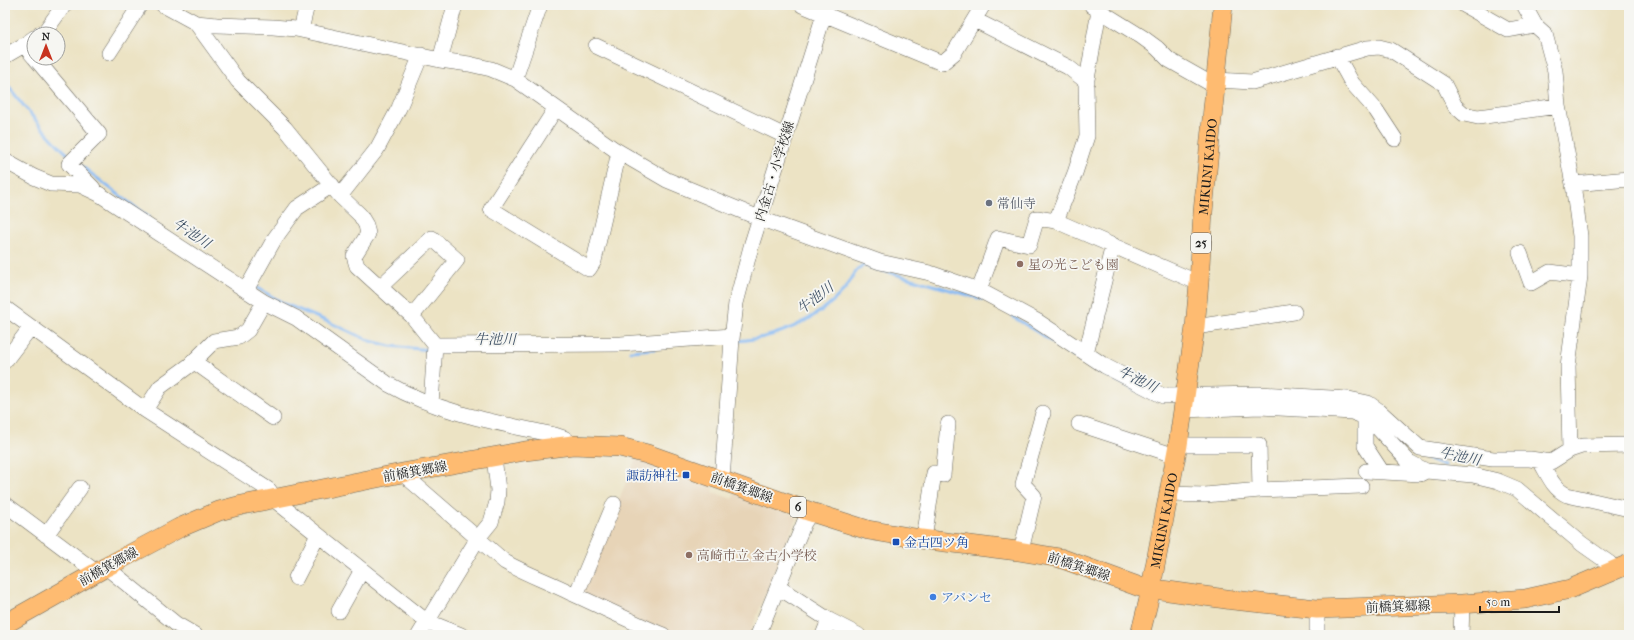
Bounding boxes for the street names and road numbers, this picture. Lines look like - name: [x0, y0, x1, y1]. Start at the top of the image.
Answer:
- street label: MIKUNI KAIDO: [1196, 117, 1220, 216]
- street label: 内金古・小学校線: [752, 119, 797, 223]
- road number: 25: [1191, 233, 1211, 253]
- street label: 前橋箕郷線: [382, 458, 448, 485]
- street label: 前橋箕郷線: [709, 469, 775, 506]
- street label: MIKUNI KAIDO: [1148, 471, 1181, 570]
- road number: 6: [790, 497, 806, 517]
- street label: 前橋箕郷線: [76, 544, 140, 589]
- street label: 前橋箕郷線: [1046, 549, 1112, 584]
- street label: 前橋箕郷線: [1365, 598, 1431, 615]

